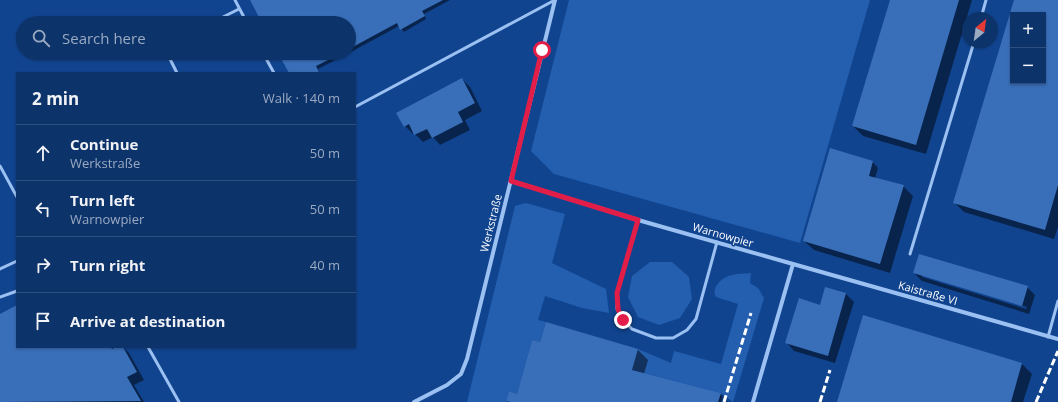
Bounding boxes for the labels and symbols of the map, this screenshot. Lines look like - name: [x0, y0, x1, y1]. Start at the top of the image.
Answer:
- north arrow: [962, 12, 998, 48]
- route start: [533, 41, 551, 59]
- street label: Werkstraße: [476, 192, 505, 254]
- street label: Warnowpier: [691, 219, 756, 251]
- street label: Kaistraße VI: [897, 277, 959, 308]
- route end: [614, 311, 632, 329]

